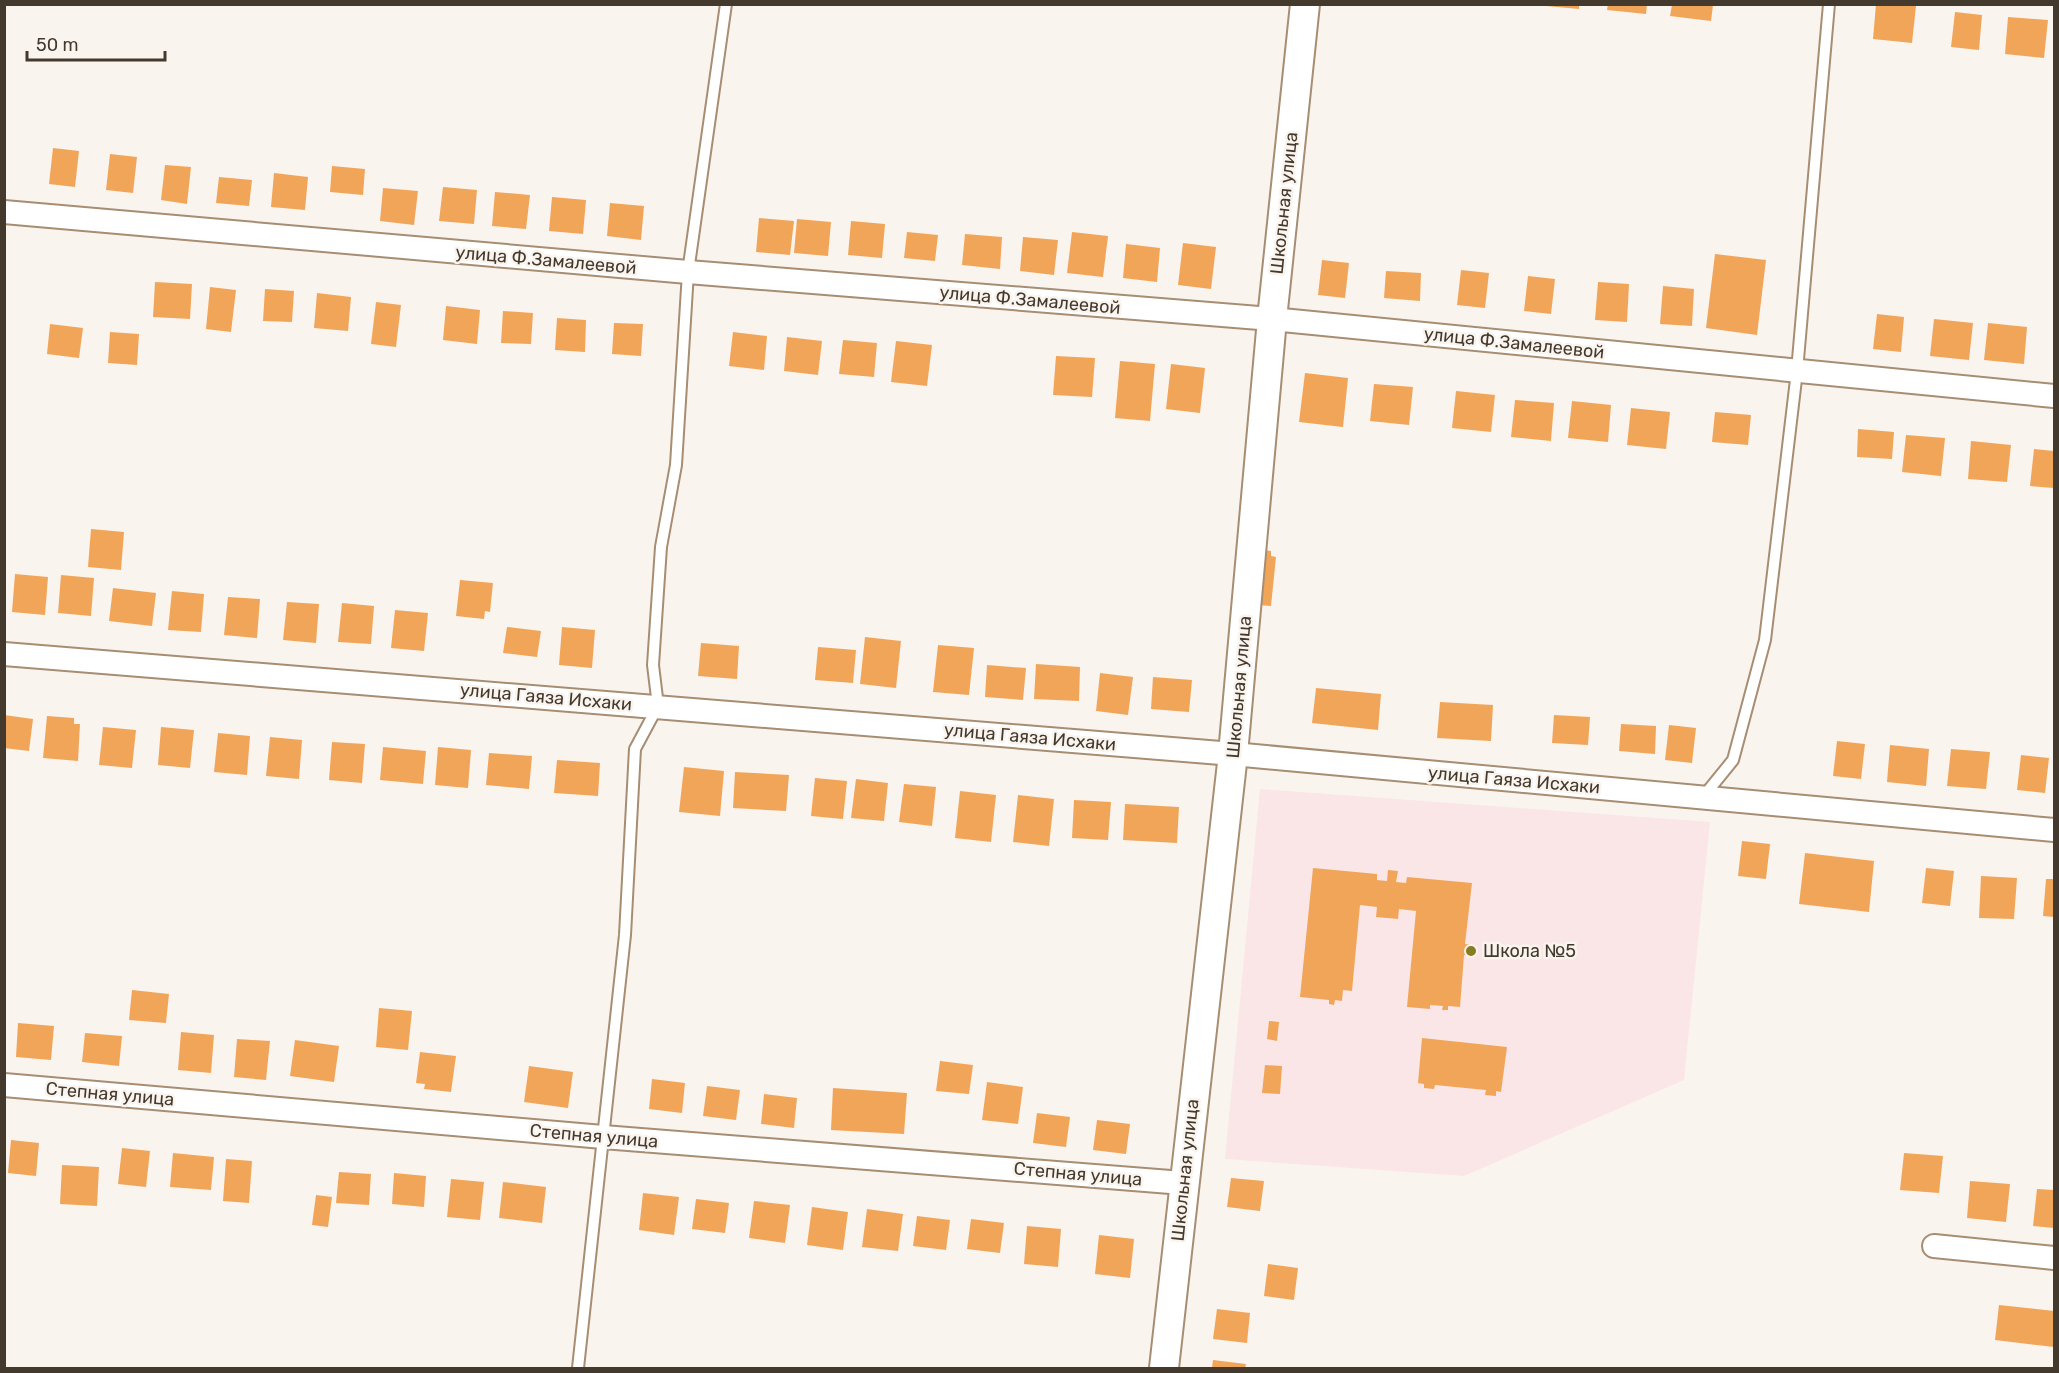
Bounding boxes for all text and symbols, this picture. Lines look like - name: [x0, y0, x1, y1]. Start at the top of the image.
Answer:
- scale bar: [27, 24, 165, 62]
- text: 50 m: [36, 34, 79, 56]
- street label: Школьная улица: [1266, 131, 1302, 275]
- street label: улица Ф.Замалеевой: [455, 241, 637, 279]
- street label: улица Ф.Замалеевой: [939, 281, 1121, 319]
- street label: улица Ф.Замалеевой: [1423, 323, 1605, 363]
- street label: Школьная улица: [1222, 615, 1256, 759]
- street label: улица Гаяза Исхаки: [459, 679, 633, 715]
- street label: улица Гаяза Исхаки: [943, 719, 1117, 755]
- street label: улица Гаяза Исхаки: [1427, 762, 1601, 798]
- place label: Школа №5: [1483, 940, 1576, 962]
- marker: Школа №5: [1464, 944, 1478, 958]
- street label: Степная улица: [45, 1077, 175, 1111]
- street label: Школьная улица: [1167, 1098, 1203, 1242]
- street label: Степная улица: [529, 1119, 659, 1153]
- street label: Степная улица: [1013, 1157, 1143, 1191]

